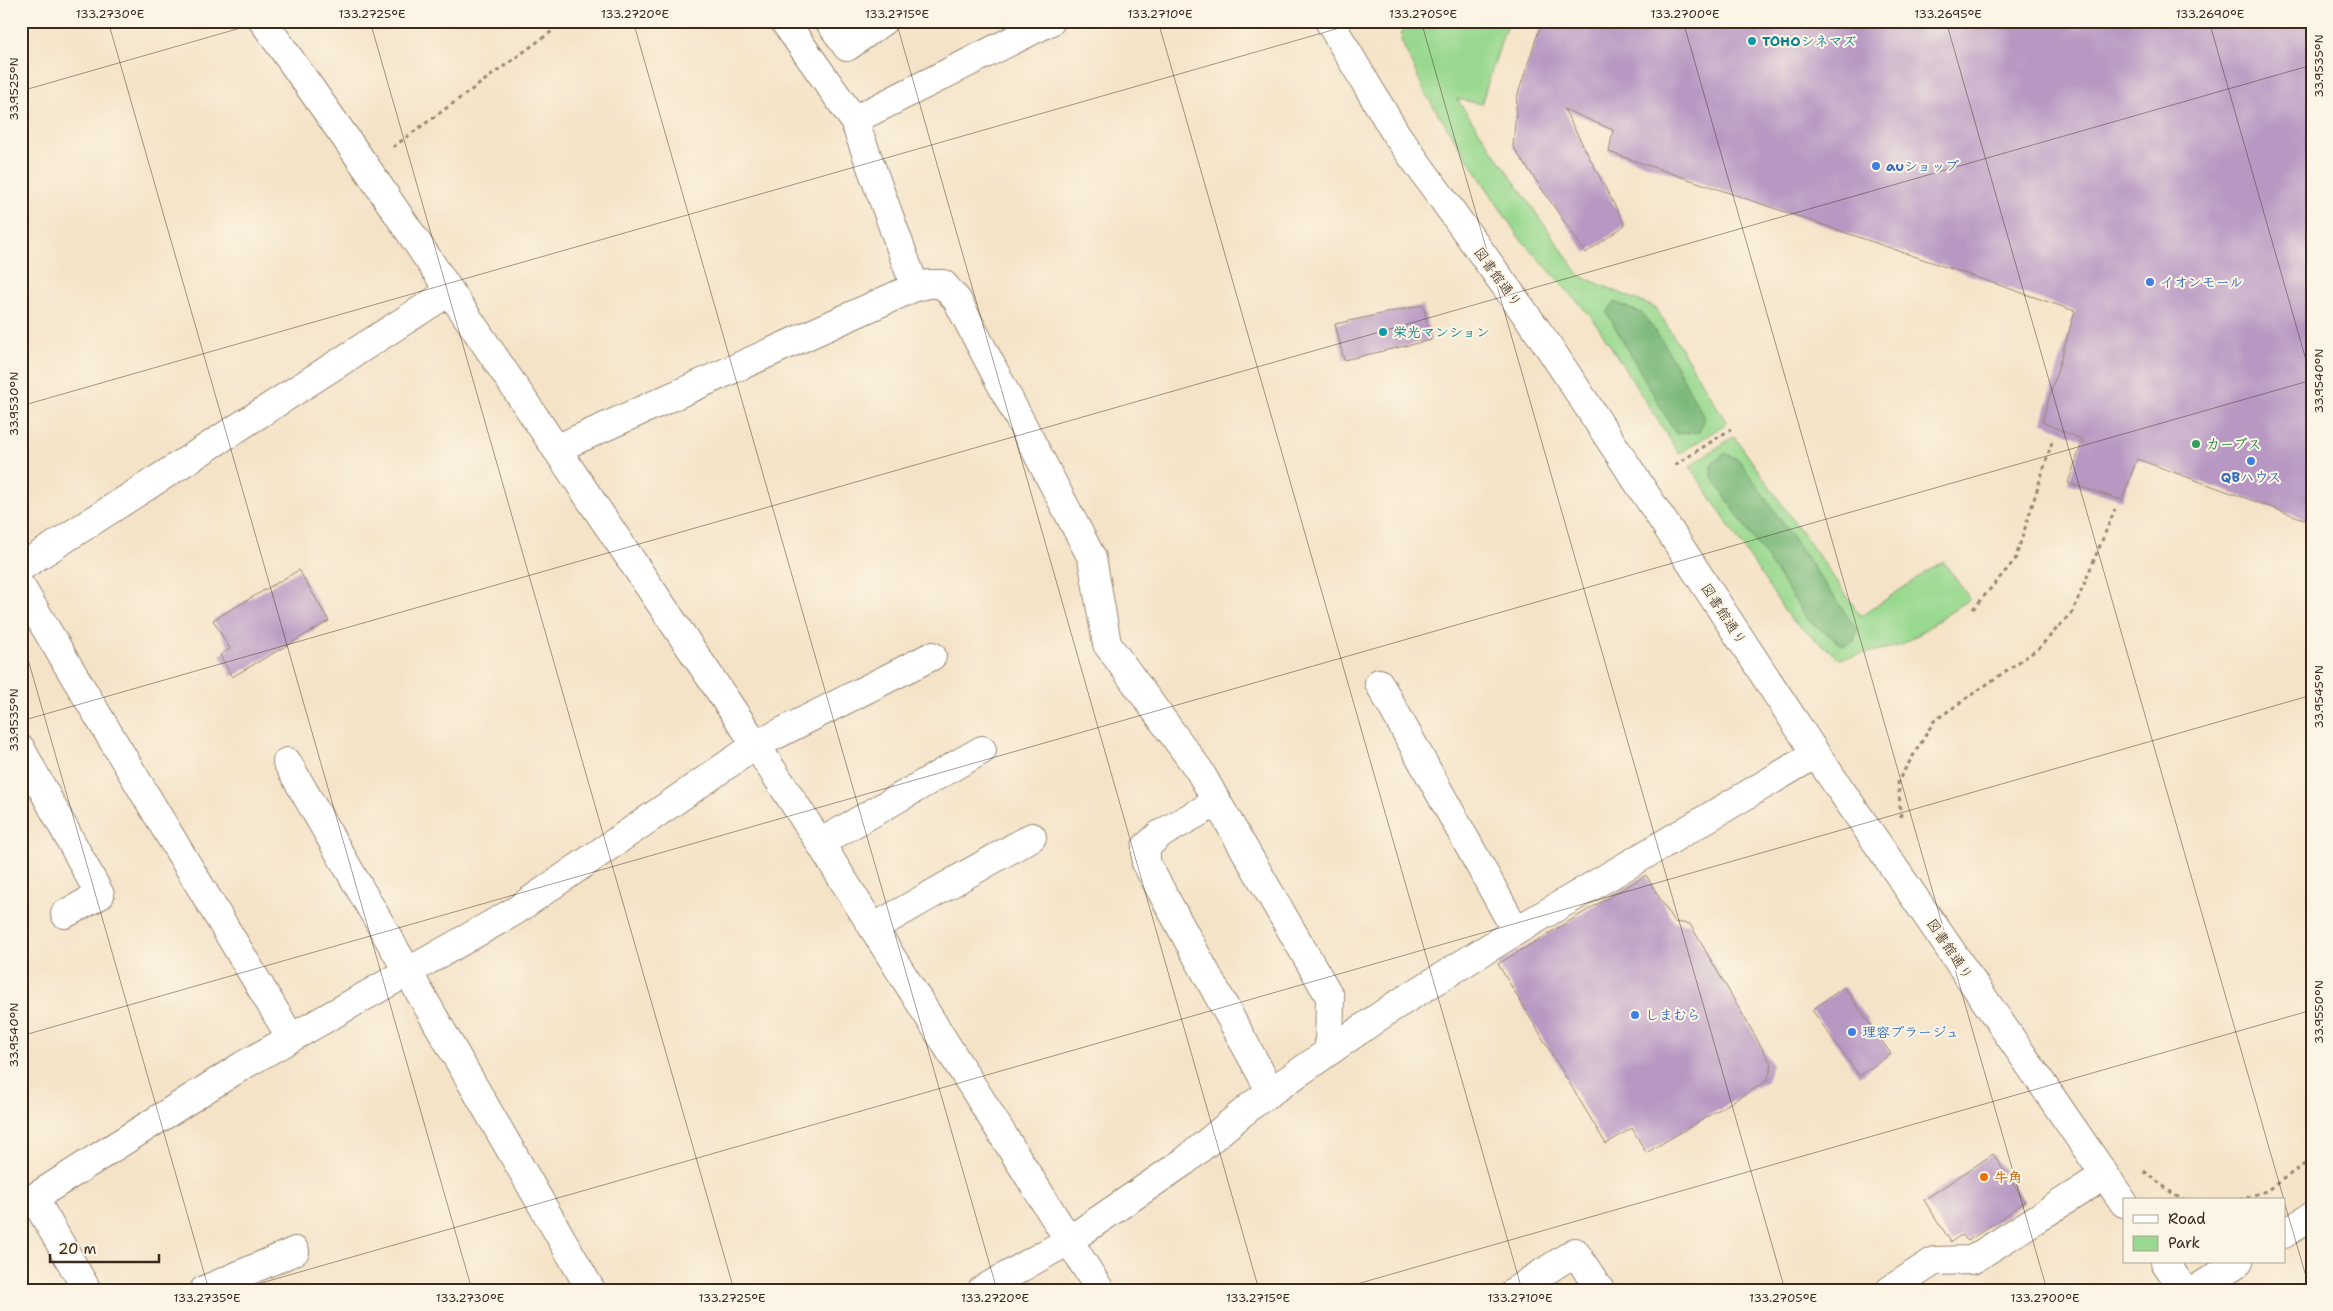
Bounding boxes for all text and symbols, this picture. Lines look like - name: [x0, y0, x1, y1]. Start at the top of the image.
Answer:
- text: 133.2730°E: [76, 6, 144, 22]
- text: 133.2725°E: [338, 6, 406, 22]
- text: 133.2720°E: [601, 6, 669, 22]
- text: 133.2715°E: [865, 6, 929, 22]
- text: 133.2710°E: [1127, 6, 1193, 22]
- text: 133.2705°E: [1389, 6, 1457, 22]
- text: 133.2700°E: [1650, 6, 1720, 22]
- text: 133.2695°E: [1914, 6, 1982, 22]
- text: 133.2690°E: [2176, 6, 2244, 22]
- place label: TOHOシネマズ: [1762, 32, 1857, 50]
- text: 33.9535°N: [2311, 34, 2327, 98]
- marker: TOHOシネマズ: [1746, 35, 1758, 47]
- text: 33.9525°N: [6, 57, 22, 121]
- place label: auショップ: [1886, 157, 1959, 175]
- marker: auショップ: [1870, 160, 1882, 172]
- street label: 図書館通り: [1470, 243, 1526, 311]
- place label: イオンモール: [2160, 273, 2243, 291]
- marker: イオンモール: [2144, 276, 2156, 288]
- place label: 栄光マンション: [1393, 323, 1490, 341]
- marker: 栄光マンション: [1377, 326, 1389, 338]
- text: 33.9540°N: [2311, 349, 2327, 413]
- text: 33.9530°N: [6, 372, 22, 436]
- place label: カーブス: [2206, 435, 2261, 453]
- marker: カーブス: [2190, 438, 2202, 450]
- marker: QBハウス: [2245, 455, 2257, 467]
- place label: QBハウス: [2221, 468, 2281, 486]
- street label: 図書館通り: [1697, 580, 1751, 648]
- text: 33.9545°N: [2311, 665, 2327, 729]
- text: 33.9535°N: [6, 688, 22, 752]
- street label: 図書館通り: [1923, 915, 1977, 983]
- text: 33.9550°N: [2311, 980, 2327, 1044]
- text: 33.9540°N: [6, 1003, 22, 1067]
- place label: しまむら: [1645, 1006, 1701, 1024]
- marker: しまむら: [1629, 1009, 1641, 1021]
- place label: 理容プラージュ: [1862, 1023, 1959, 1041]
- marker: 理容プラージュ: [1846, 1026, 1858, 1038]
- place label: 牛角: [1994, 1168, 2022, 1186]
- marker: 牛角: [1978, 1171, 1990, 1183]
- legend: [2123, 1198, 2286, 1264]
- text: Road: [2168, 1209, 2206, 1229]
- scale bar: [50, 1231, 159, 1263]
- text: Park: [2168, 1233, 2200, 1253]
- text: 20 m: [58, 1239, 97, 1259]
- text: 133.2735°E: [173, 1290, 241, 1306]
- text: 133.2730°E: [436, 1290, 504, 1306]
- text: 133.2725°E: [698, 1290, 766, 1306]
- text: 133.2720°E: [961, 1290, 1029, 1306]
- text: 133.2715°E: [1226, 1290, 1290, 1306]
- text: 133.2710°E: [1487, 1290, 1553, 1306]
- text: 133.2705°E: [1749, 1290, 1817, 1306]
- text: 133.2700°E: [2010, 1290, 2080, 1306]

